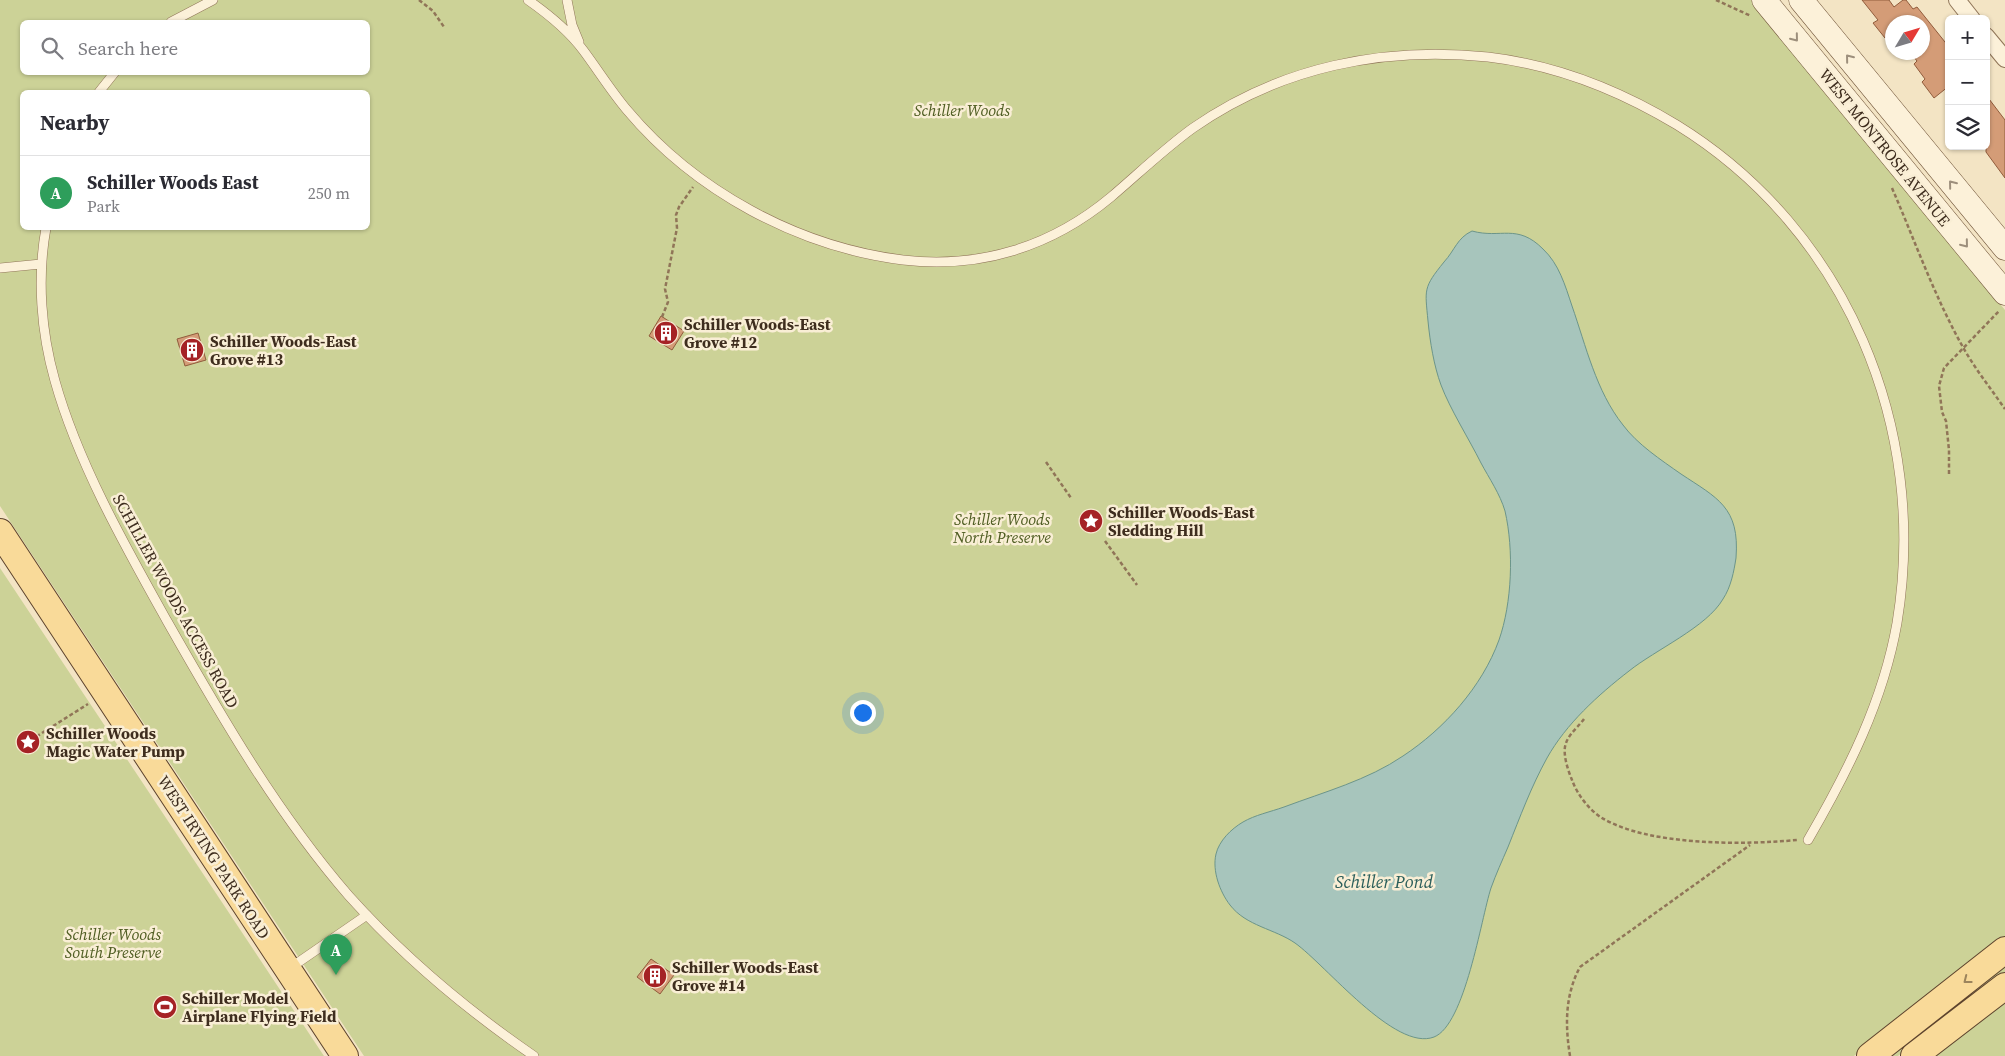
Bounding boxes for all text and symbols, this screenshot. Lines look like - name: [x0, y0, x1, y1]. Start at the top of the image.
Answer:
- north arrow: [1885, 15, 1930, 60]
- map controls: [1945, 15, 1990, 150]
- button: +: [1945, 15, 1990, 60]
- search box: [20, 20, 370, 75]
- one-way arrow: [1790, 32, 1799, 41]
- icon: search: [38, 34, 66, 62]
- text: Search here: [78, 35, 178, 61]
- one-way arrow: [1846, 55, 1854, 64]
- button: −: [1945, 60, 1990, 105]
- street label: WEST MONTROSE AVENUE: [1814, 63, 1956, 231]
- park label: Schiller Woods: [914, 99, 1010, 121]
- button: layers: [1945, 105, 1990, 150]
- text: Nearby: [40, 108, 110, 137]
- text: Schiller Woods East: [87, 169, 259, 195]
- one-way arrow: [1948, 180, 1957, 189]
- text: A: [51, 182, 61, 204]
- text: 250 m: [308, 182, 350, 204]
- text: Park: [87, 195, 120, 217]
- one-way arrow: [1959, 239, 1968, 248]
- place label: Schiller Woods-East Grove #12: [684, 313, 831, 353]
- building icon: Schiller Woods-East Grove #12: [653, 320, 679, 346]
- place label: Schiller Woods-East Grove #13: [210, 330, 357, 370]
- building icon: Schiller Woods-East Grove #13: [179, 337, 205, 363]
- street label: SCHILLER WOODS ACCESS ROAD: [108, 490, 244, 712]
- place label: Schiller Woods-East Sledding Hill: [1108, 501, 1255, 541]
- park label: Schiller Woods North Preserve: [952, 508, 1051, 548]
- place icon: Schiller Woods-East Sledding Hill: [1078, 508, 1104, 534]
- your location: [850, 700, 876, 726]
- place label: Schiller Woods Magic Water Pump: [46, 722, 185, 762]
- place icon: Schiller Woods Magic Water Pump: [15, 729, 41, 755]
- street label: WEST IRVING PARK ROAD: [153, 771, 275, 943]
- water label: Schiller Pond: [1335, 869, 1434, 894]
- park label: Schiller Woods South Preserve: [65, 923, 162, 963]
- pin: A: [320, 934, 352, 975]
- place label: Schiller Woods-East Grove #14: [672, 956, 819, 996]
- building icon: Schiller Woods-East Grove #14: [642, 963, 668, 989]
- one-way arrow: [1964, 975, 1973, 983]
- place label: Schiller Model Airplane Flying Field: [182, 987, 337, 1027]
- sports icon: Schiller Model Airplane Flying Field: [152, 994, 178, 1020]

